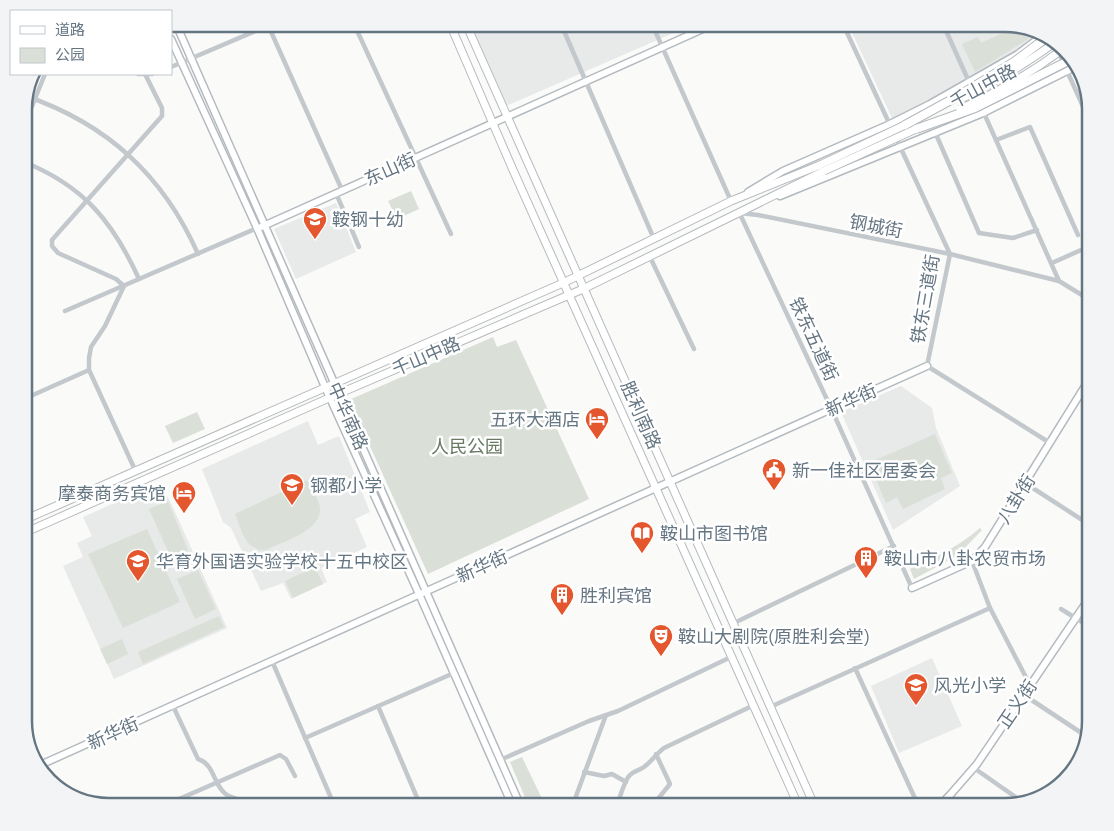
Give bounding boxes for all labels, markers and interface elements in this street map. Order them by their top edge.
legend [10,10,172,75]
text: 道路 [55,20,85,39]
text: 公园 [55,45,85,64]
street label: 千山中路 [946,59,1020,113]
street label: 东山街 [361,148,419,190]
school or university icon: 鞍钢十幼 [302,206,328,240]
place label: 鞍钢十幼 [332,208,404,231]
street label: 钢城街 [847,210,905,242]
street label: 铁东三道街 [906,253,944,345]
street label: 铁东五道街 [785,293,843,385]
street label: 千山中路 [388,331,464,381]
street label: 胜利南路 [616,377,666,453]
street label: 中华南路 [323,378,373,454]
street label: 新华街 [822,379,880,421]
hotel icon: 五环大酒店 [584,406,610,440]
place label: 五环大酒店 [490,408,580,431]
park label: 人民公园 [431,435,503,458]
public building icon: 新一佳社区居委会 [761,457,787,491]
place label: 新一佳社区居委会 [792,459,936,482]
street label: 八卦街 [992,470,1040,528]
school or university icon: 钢都小学 [279,472,305,506]
place label: 钢都小学 [310,474,382,497]
hotel icon: 摩泰商务宾馆 [171,480,197,514]
place label: 摩泰商务宾馆 [58,482,166,505]
library icon: 鞍山市图书馆 [629,520,655,554]
place label: 鞍山市图书馆 [660,522,768,545]
street label: 新华街 [453,545,511,587]
building icon: 鞍山市八卦农贸市场 [853,545,879,579]
place label: 鞍山市八卦农贸市场 [884,547,1046,570]
school or university icon: 华育外国语实验学校十五中校区 [125,548,151,582]
place label: 华育外国语实验学校十五中校区 [156,550,408,573]
building icon: 胜利宾馆 [549,582,575,616]
place label: 胜利宾馆 [580,584,652,607]
theatre icon: 鞍山大剧院(原胜利会堂) [648,623,674,657]
place label: 鞍山大剧院(原胜利会堂) [678,625,870,648]
school or university icon: 风光小学 [903,672,929,706]
place label: 风光小学 [934,674,1006,697]
street label: 正义街 [992,675,1042,733]
street label: 新华街 [84,712,142,754]

